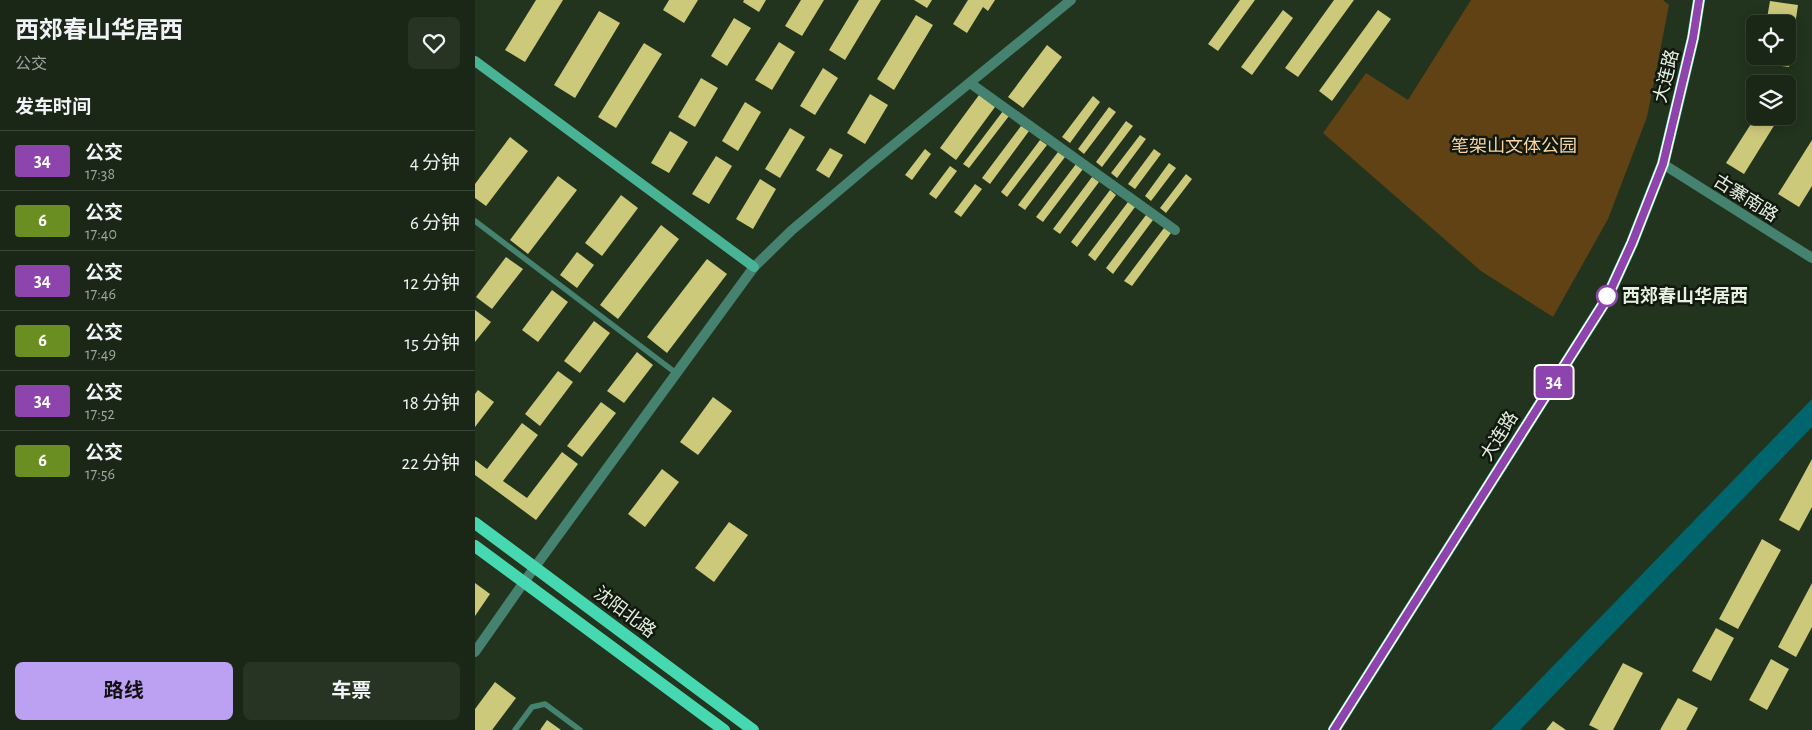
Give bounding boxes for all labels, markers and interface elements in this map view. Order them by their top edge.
map controls [1746,15,1796,125]
button: locate [1746,15,1796,65]
button: heart [408,17,460,69]
text: 西郊春山华居西 [15,19,183,43]
street label: 大连路 [1650,47,1682,105]
text: 公交 [15,56,47,72]
button: layers [1746,75,1796,125]
text: 发车时间 [15,98,91,117]
park label: 笔架山文体公园 [1451,136,1577,156]
text: 公交 [85,144,123,163]
text: 34 [34,152,51,170]
text: 4 分钟 [410,154,460,173]
text: 17:38 [85,166,115,182]
street label: 古寨南路 [1710,170,1782,226]
text: 公交 [85,204,123,223]
text: 6 [38,212,47,230]
text: 6 分钟 [410,214,460,233]
text: 17:40 [85,226,117,242]
text: 公交 [85,264,123,283]
text: 34 [34,272,51,290]
text: 12 分钟 [404,274,460,293]
marker: 西郊春山华居西 [1596,285,1618,307]
text: 17:46 [85,286,116,302]
place label: 西郊春山华居西 [1622,286,1748,306]
text: 公交 [85,324,123,343]
text: 6 [38,332,47,350]
text: 15 分钟 [404,334,460,353]
text: 17:49 [85,346,116,362]
line badge: 34 [1531,366,1577,398]
text: 34 [1546,373,1562,391]
text: 公交 [85,384,123,403]
text: 34 [34,392,51,410]
text: 18 分钟 [403,394,460,413]
text: 17:52 [85,406,115,422]
street label: 大连路 [1476,408,1522,464]
text: 公交 [85,444,123,463]
text: 6 [38,452,47,470]
text: 22 分钟 [402,454,460,473]
text: 17:56 [85,466,115,482]
street label: 沈阳北路 [590,582,660,642]
button: 路线 [15,662,233,720]
button: 车票 [243,662,460,720]

